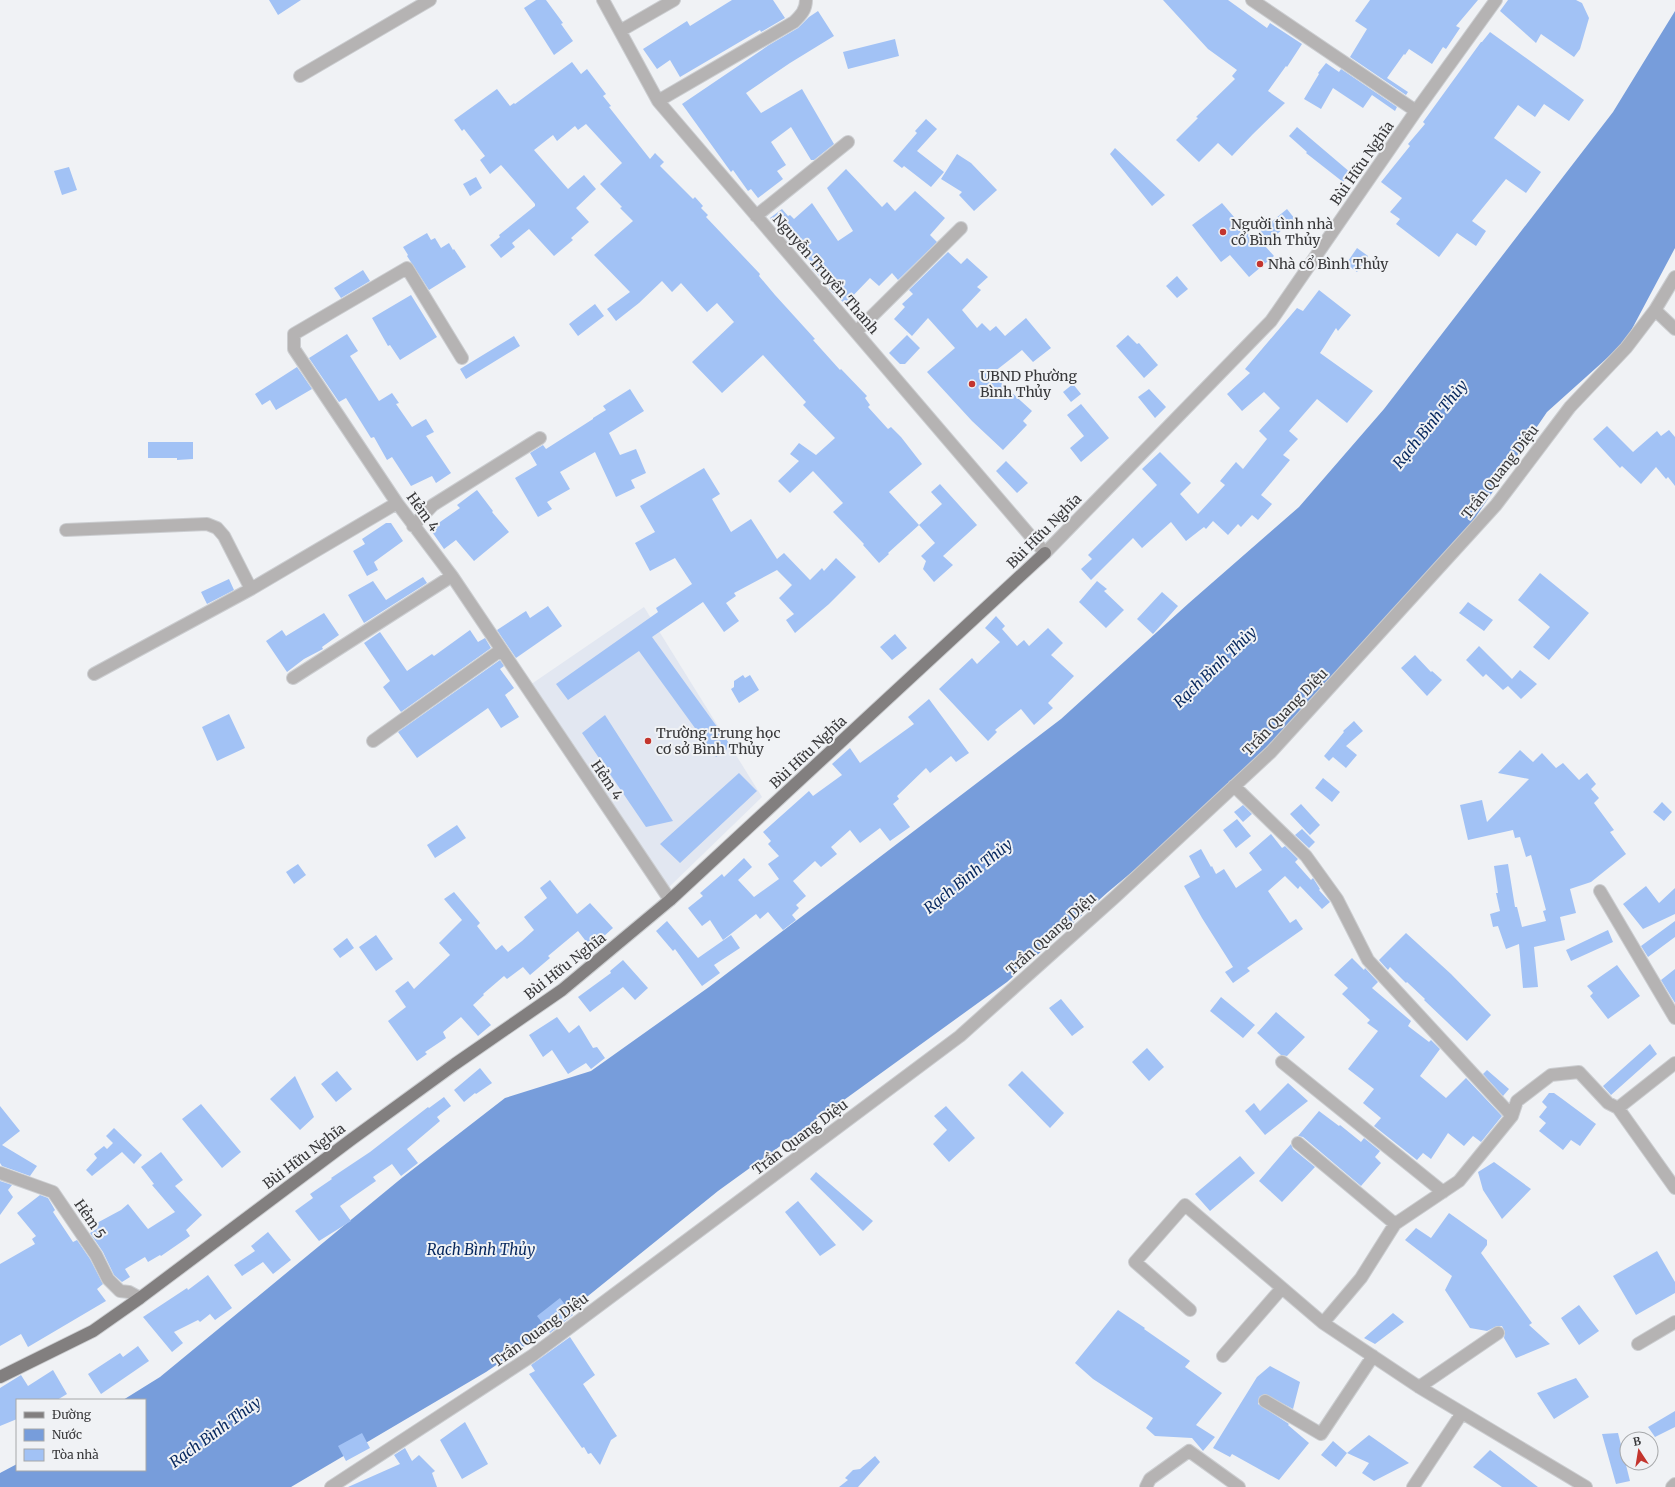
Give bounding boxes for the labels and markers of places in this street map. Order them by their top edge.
place label: Người tình nhà cổ Bình Thủy [1231,215,1333,249]
marker: Người tình nhà cổ Bình Thủy [1218,227,1228,237]
place label: Nhà cổ Bình Thủy [1268,255,1389,273]
marker: Nhà cổ Bình Thủy [1255,259,1265,269]
place label: UBND Phường Bình Thủy [980,367,1077,401]
marker: UBND Phường Bình Thủy [967,379,977,389]
place label: Trường Trung học cơ sở Bình Thủy [656,724,781,758]
marker: Trường Trung học cơ sở Bình Thủy [643,736,653,746]

